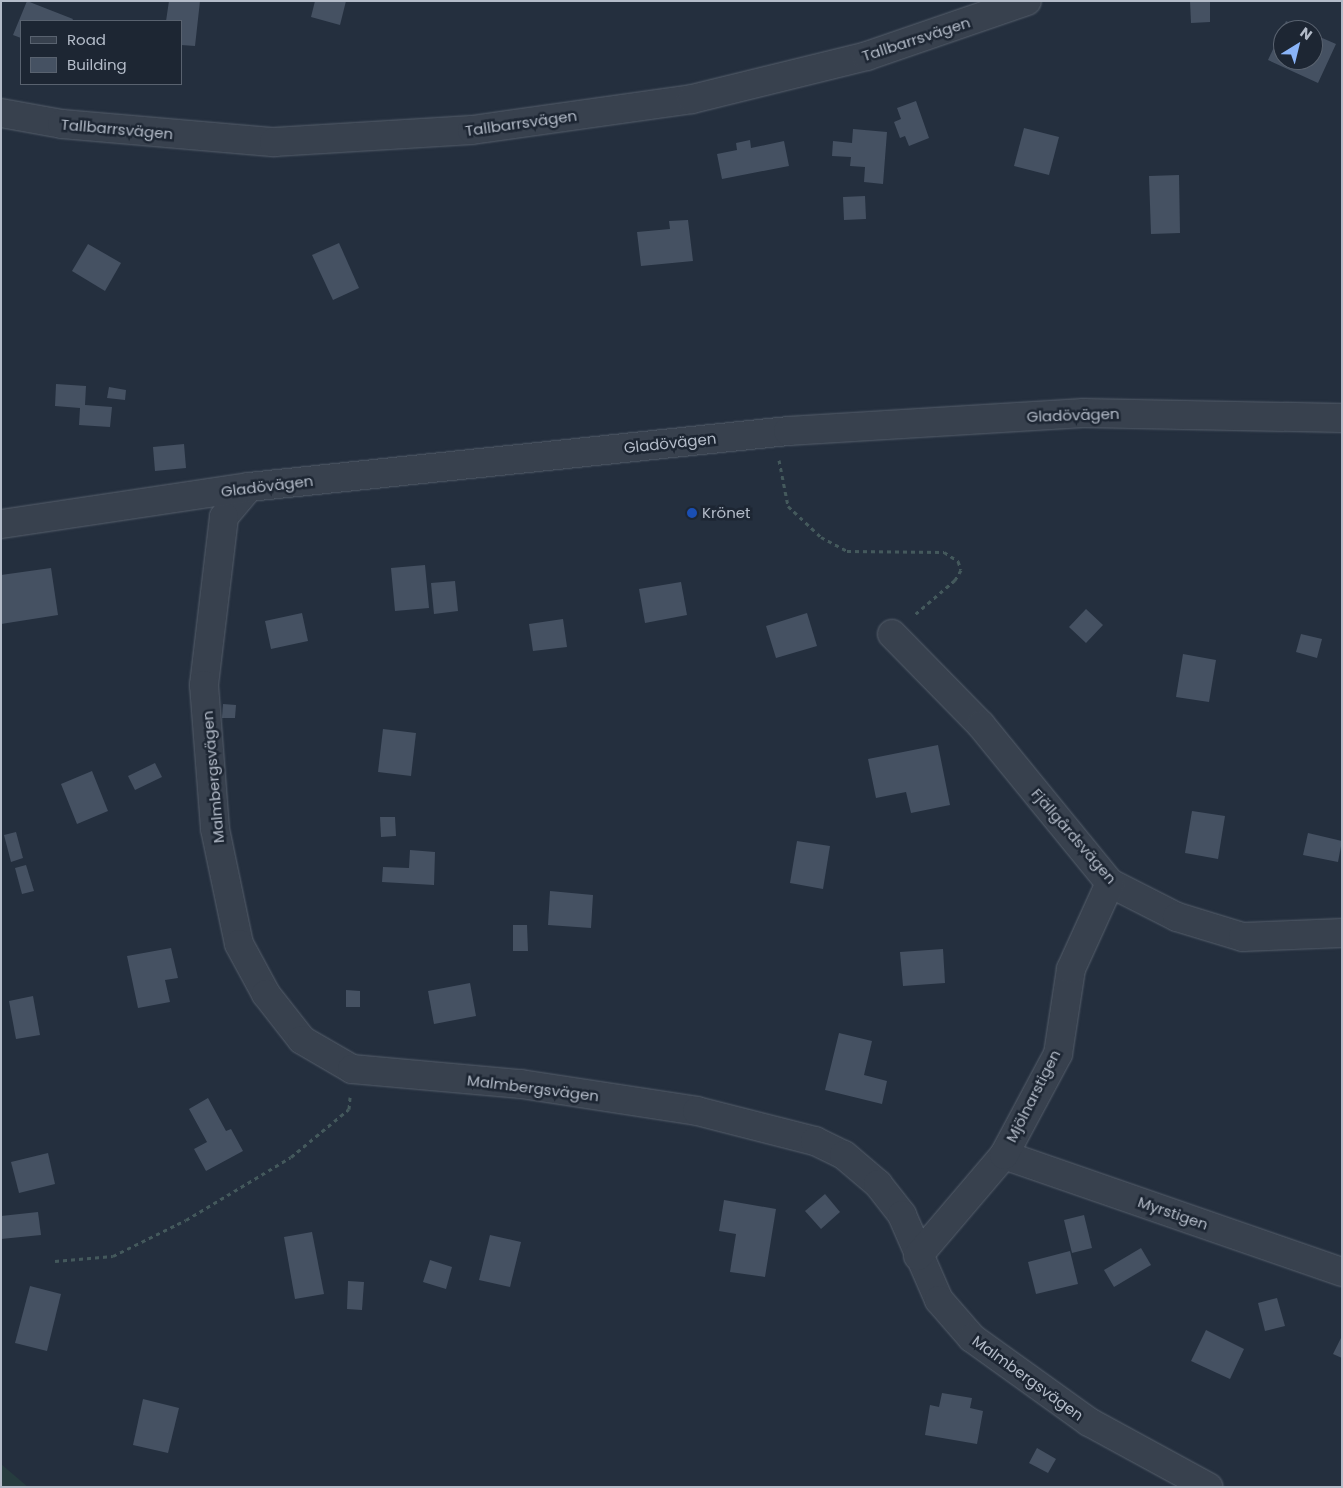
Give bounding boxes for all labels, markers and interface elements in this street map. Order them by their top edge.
street label: Tallbarrsvägen [860,13,972,65]
legend [20,20,182,85]
north arrow [1273,20,1323,70]
text: N [1296,22,1316,45]
text: Road [67,29,106,50]
text: Building [67,54,127,75]
street label: Tallbarrsvägen [464,106,578,140]
street label: Tallbarrsvägen [60,115,174,143]
street label: Gladövägen [1026,404,1120,426]
street label: Gladövägen [623,429,717,457]
street label: Gladövägen [220,471,314,501]
place label: Krönet [702,504,751,522]
marker: Krönet [686,507,698,519]
street label: Malmbergsvägen [198,710,228,844]
street label: Fjällgårdsvägen [1028,785,1120,887]
street label: Mjölnarstigen [1002,1047,1064,1145]
street label: Malmbergsvägen [466,1071,600,1105]
street label: Myrstigen [1136,1193,1210,1233]
street label: Malmbergsvägen [969,1332,1087,1424]

